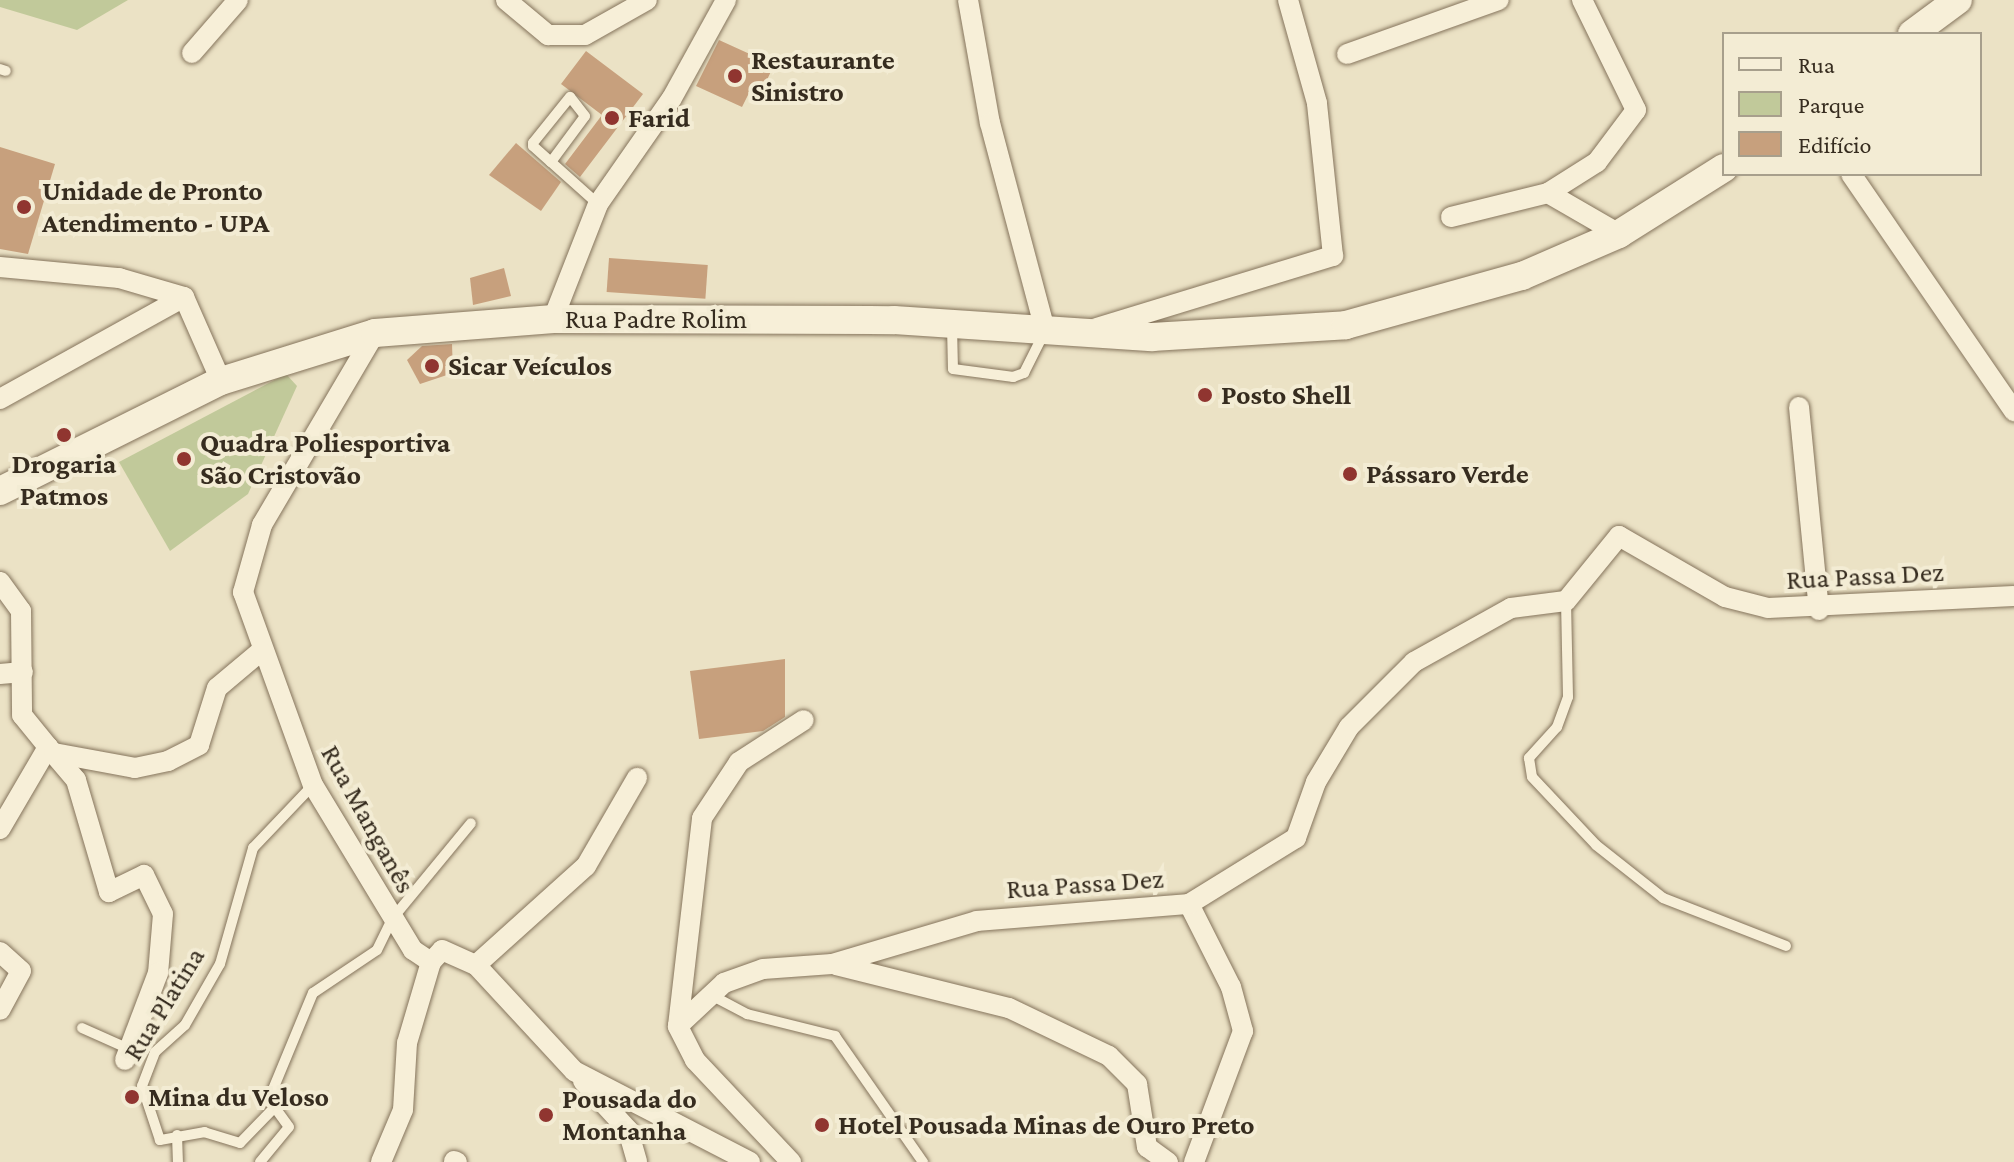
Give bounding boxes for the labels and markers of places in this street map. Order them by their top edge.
place label: Restaurante Sinistro [751,43,895,109]
marker: Restaurante Sinistro [726,67,744,85]
place label: Farid [628,101,690,135]
marker: Farid [603,109,621,127]
place label: Unidade de Pronto Atendimento - UPA [42,174,269,240]
marker: Unidade de Pronto Atendimento - UPA [13,196,35,218]
place label: Sicar Veículos [448,349,612,383]
marker: Sicar Veículos [423,357,441,375]
place label: Posto Shell [1221,378,1351,412]
marker: Posto Shell [1196,386,1214,404]
marker: Drogaria Patmos [55,426,73,444]
place label: Quadra Poliesportiva São Cristovão [200,426,450,492]
place label: Drogaria Patmos [11,447,117,513]
marker: Quadra Poliesportiva São Cristovão [175,450,193,468]
place label: Pássaro Verde [1366,457,1529,491]
marker: Pássaro Verde [1341,465,1359,483]
place label: Mina du Veloso [148,1080,329,1114]
place label: Pousada do Montanha [562,1082,697,1148]
marker: Mina du Veloso [123,1088,141,1106]
marker: Pousada do Montanha [537,1106,555,1124]
place label: Hotel Pousada Minas de Ouro Preto [838,1108,1255,1142]
marker: Hotel Pousada Minas de Ouro Preto [813,1116,831,1134]

